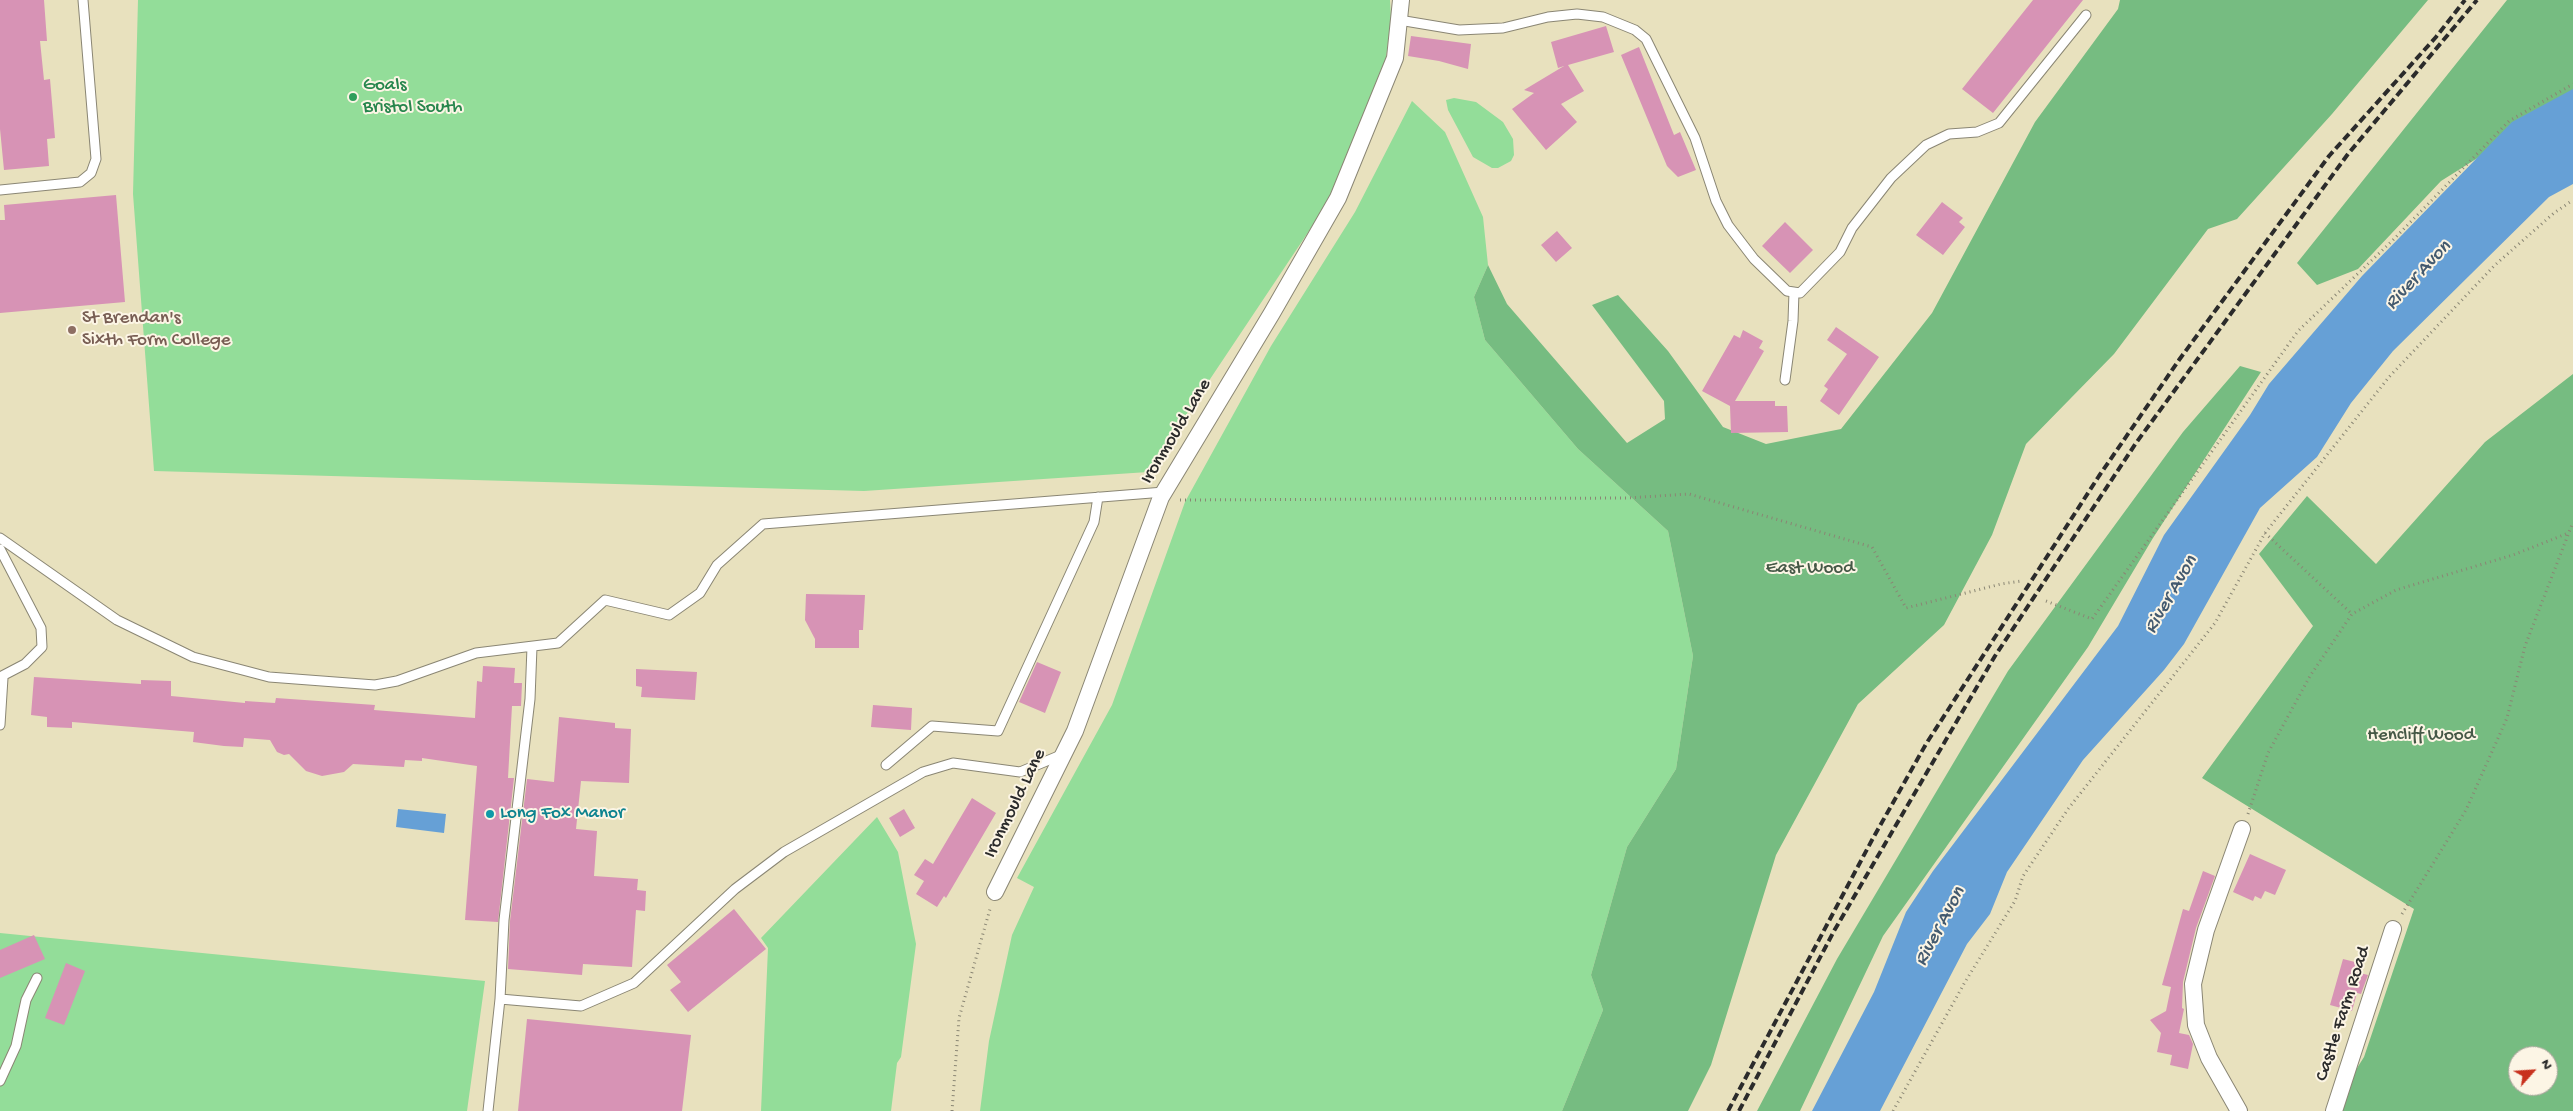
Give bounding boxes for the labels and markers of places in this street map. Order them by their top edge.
place label: Goals Bristol South [363,75,462,119]
marker: Goals Bristol South [347,91,359,103]
place label: St Brendan's Sixth Form College [82,308,231,352]
marker: St Brendan's Sixth Form College [66,324,78,336]
place label: Long Fox Manor [500,803,625,825]
marker: Long Fox Manor [484,808,496,820]

